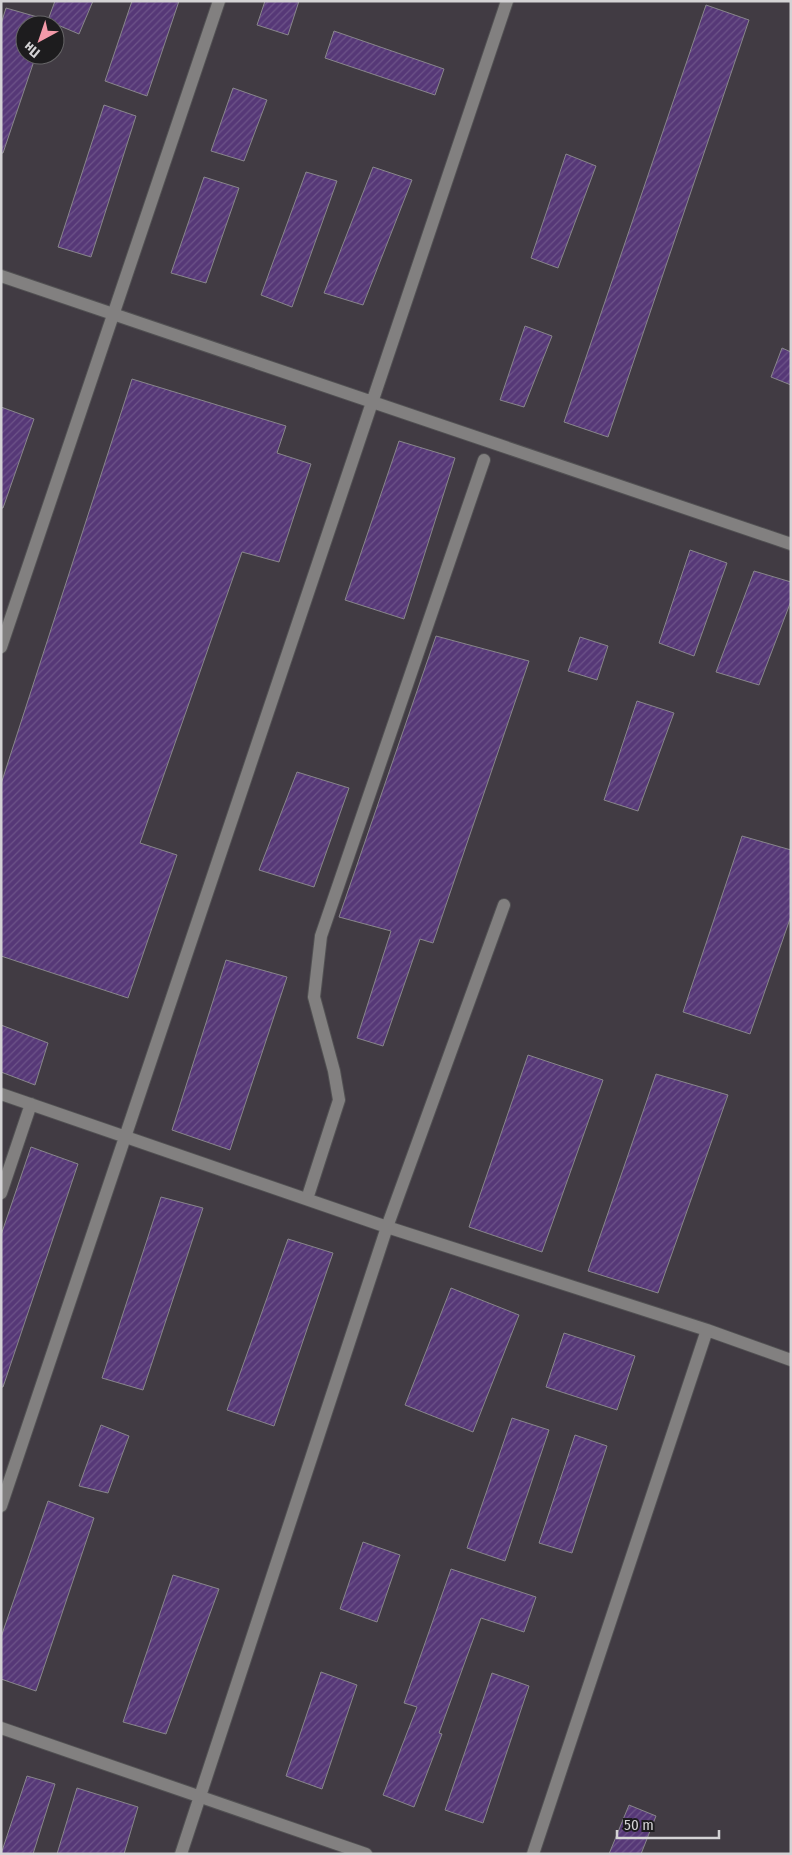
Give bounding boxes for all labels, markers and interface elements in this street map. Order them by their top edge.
north arrow [15,15,65,65]
text: Пн [20,38,44,61]
scale bar [617,1808,720,1840]
text: 50 m [624,1816,654,1834]

